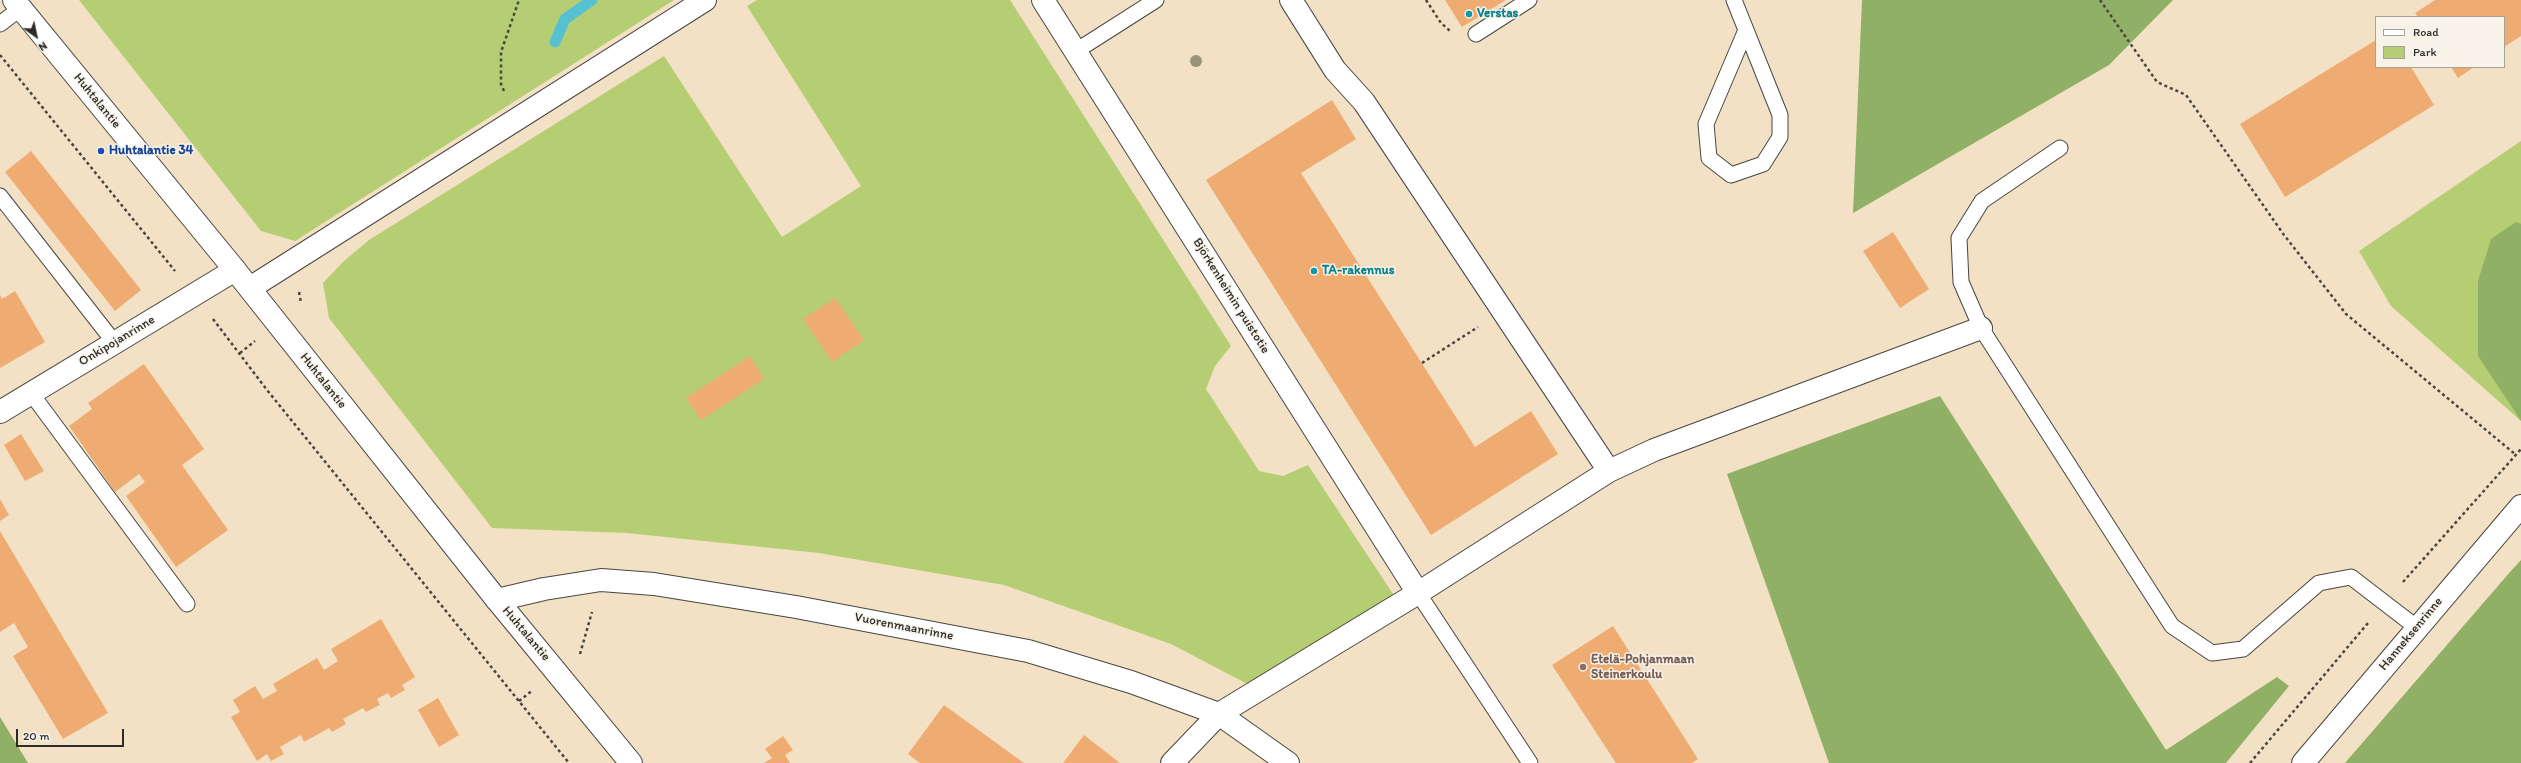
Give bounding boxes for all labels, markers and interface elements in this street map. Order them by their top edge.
place label: Verstas [1477,6,1518,22]
marker: Verstas [1464,9,1474,19]
north arrow [16,16,56,56]
legend [2375,16,2505,68]
text: Road [2413,25,2439,39]
text: N [36,39,49,54]
text: Park [2413,45,2437,59]
street label: Huhtalantie [70,70,124,132]
place label: Huhtalantie 34 [109,143,193,159]
marker: Huhtalantie 34 [96,146,106,156]
street label: Björkenheimin puistotie [1189,235,1273,357]
place label: TA-rakennus [1322,263,1395,279]
marker: TA-rakennus [1309,266,1319,276]
street label: Onkipojanrinne [76,312,158,370]
street label: Huhtalantie [296,350,350,412]
street label: Hanneksenrinne [2376,594,2446,674]
street label: Huhtalantie [499,603,553,665]
street label: Vuorenmaanrinne [853,610,955,644]
place label: Etelä-Pohjanmaan Steinerkoulu [1591,652,1694,683]
marker: Etelä-Pohjanmaan Steinerkoulu [1578,662,1588,672]
scale bar [18,721,126,747]
text: 20 m [23,729,50,743]

